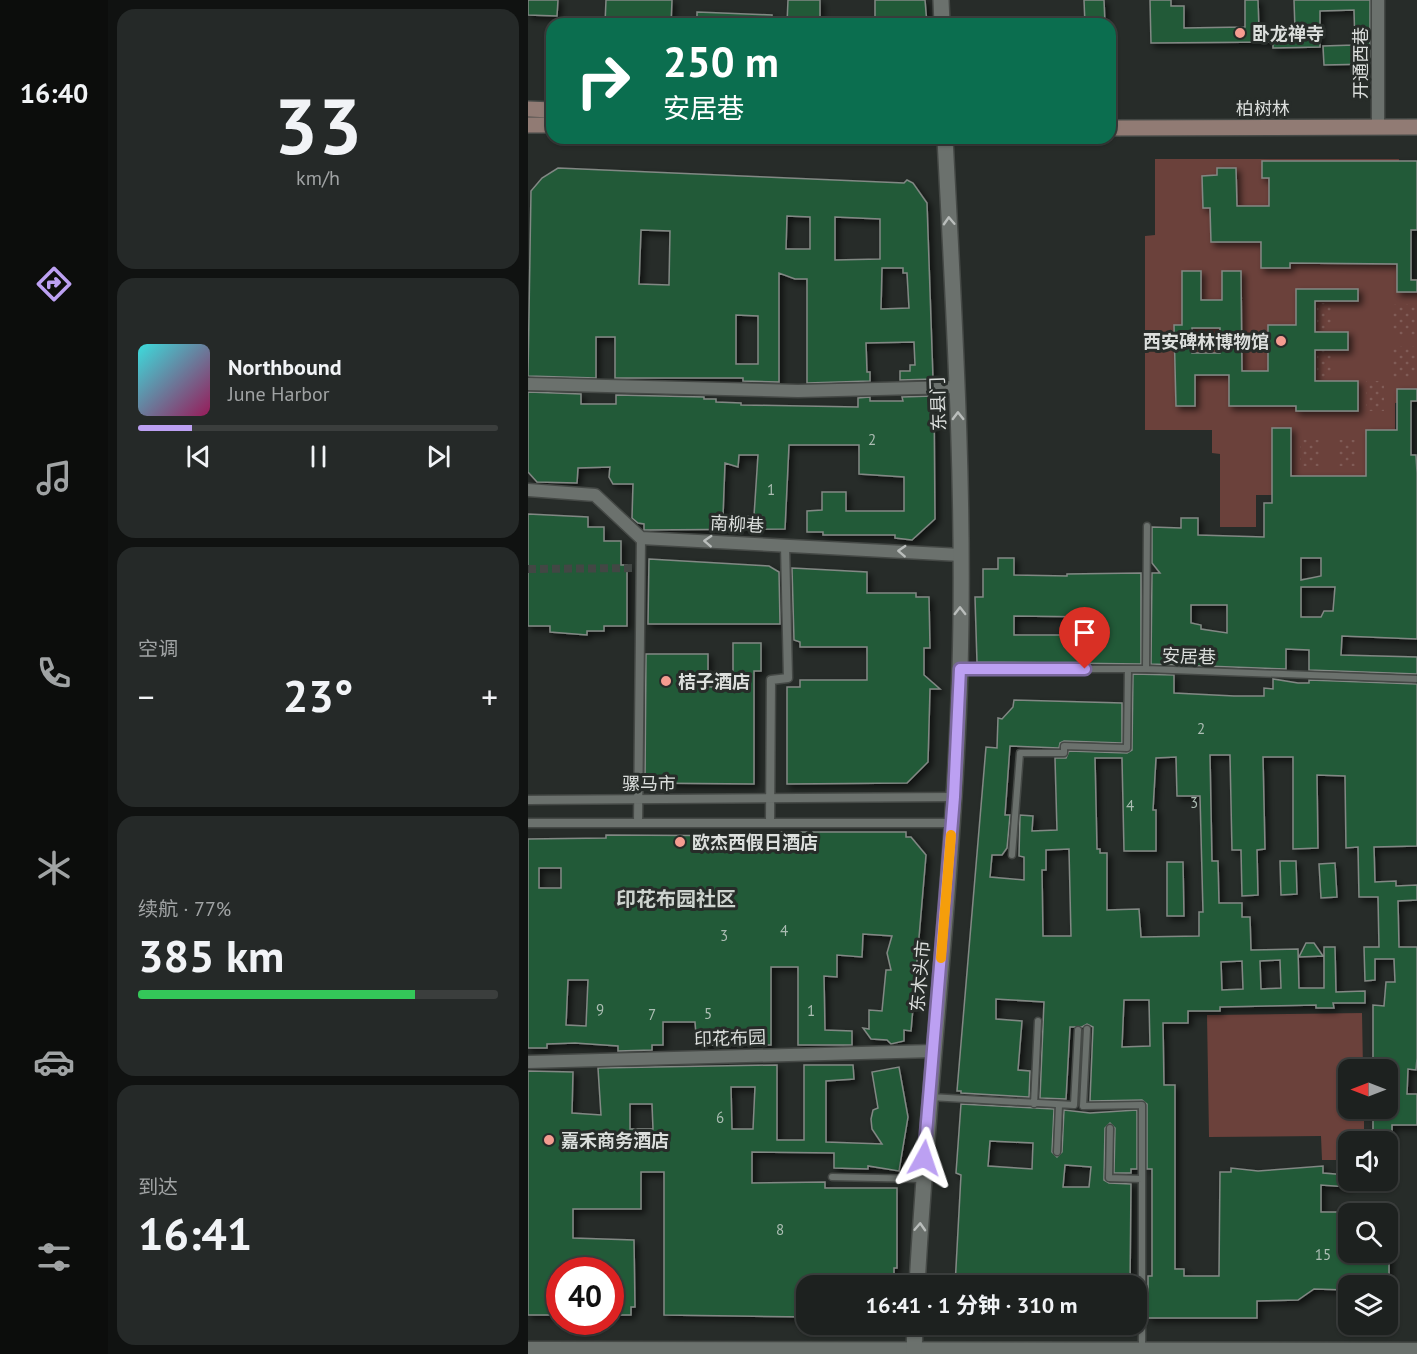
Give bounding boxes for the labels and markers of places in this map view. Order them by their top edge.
place label: 卧龙禅寺 [1252,22,1324,45]
marker: 卧龙禅寺 [1233,26,1247,40]
place label: 西安碑林博物馆 [1143,330,1269,353]
marker: 西安碑林博物馆 [1274,334,1288,348]
pin [1059,607,1110,669]
place label: 桔子酒店 [678,670,750,693]
marker: 桔子酒店 [659,674,673,688]
place label: 欧杰西假日酒店 [692,831,818,854]
marker: 欧杰西假日酒店 [673,835,687,849]
place label: 嘉禾商务酒店 [561,1129,669,1152]
marker: 嘉禾商务酒店 [542,1133,556,1147]

